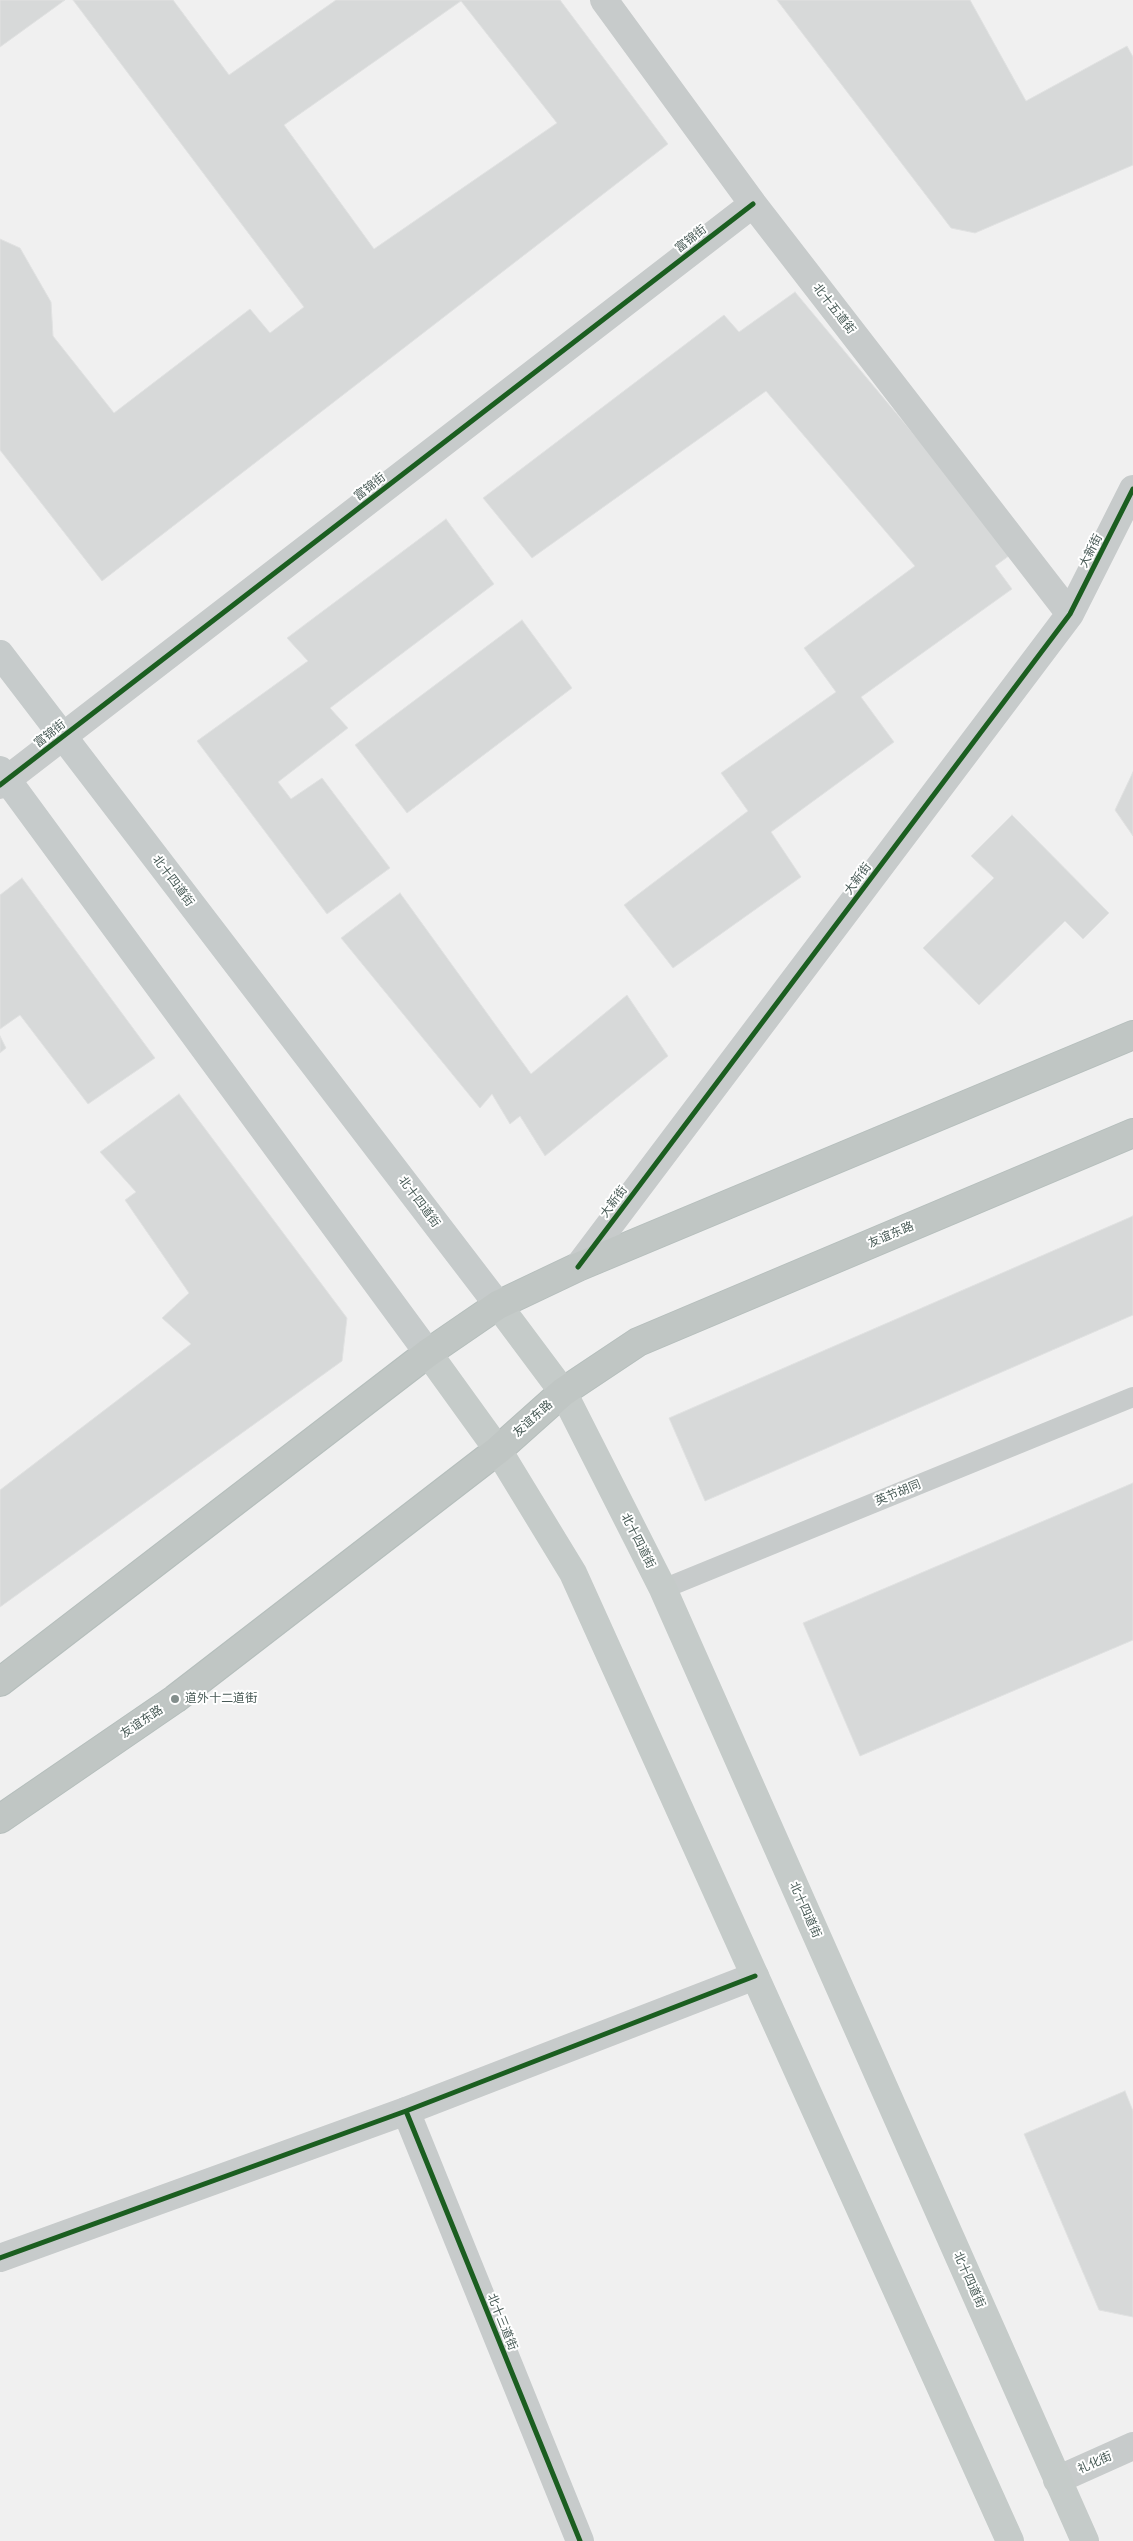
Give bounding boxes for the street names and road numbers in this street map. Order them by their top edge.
street label: 富锦街 [672,222,710,256]
street label: 北十五道街 [810,281,858,337]
street label: 富锦街 [351,470,389,504]
street label: 大新街 [1076,532,1106,570]
street label: 富锦街 [31,717,69,751]
street label: 北十四道街 [149,853,197,909]
street label: 大新街 [841,860,875,898]
street label: 北十四道街 [395,1174,443,1230]
street label: 大新街 [597,1183,631,1221]
street label: 友谊东路 [866,1219,916,1251]
street label: 友谊东路 [510,1398,556,1440]
street label: 英节胡同 [873,1477,923,1509]
street label: 北十四道街 [618,1511,658,1571]
street label: 友谊东路 [118,1703,166,1741]
street label: 北十四道街 [786,1880,824,1940]
street label: 北十四道街 [950,2250,988,2310]
street label: 北十三道街 [484,2291,520,2353]
street label: 礼化街 [1076,2449,1114,2477]

